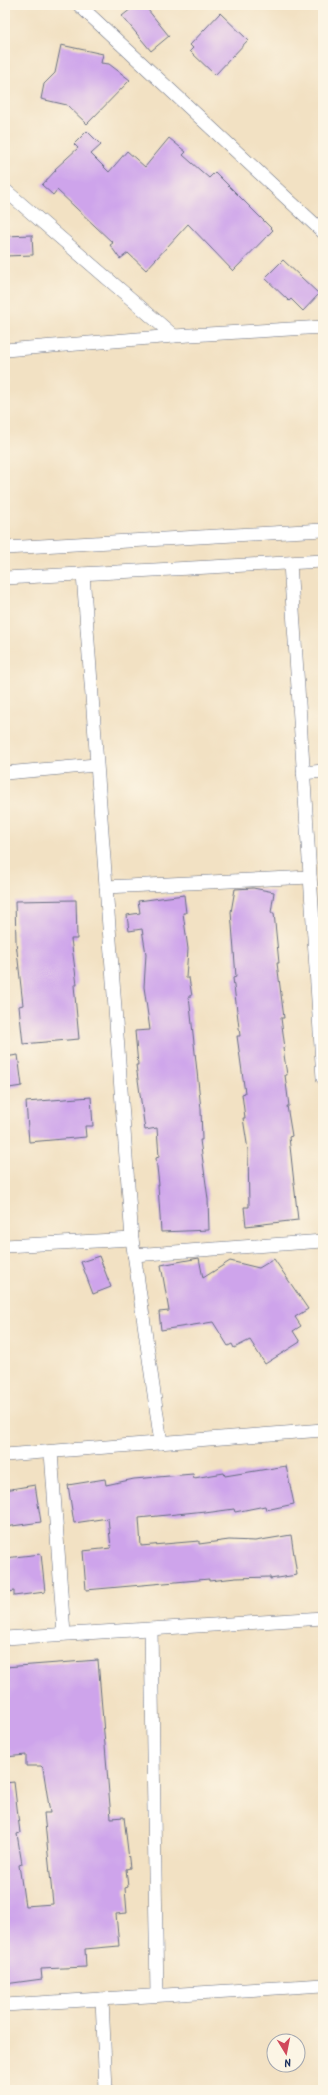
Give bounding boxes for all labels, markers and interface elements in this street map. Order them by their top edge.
north arrow [266,2033,306,2073]
text: N [283,2052,293,2071]

